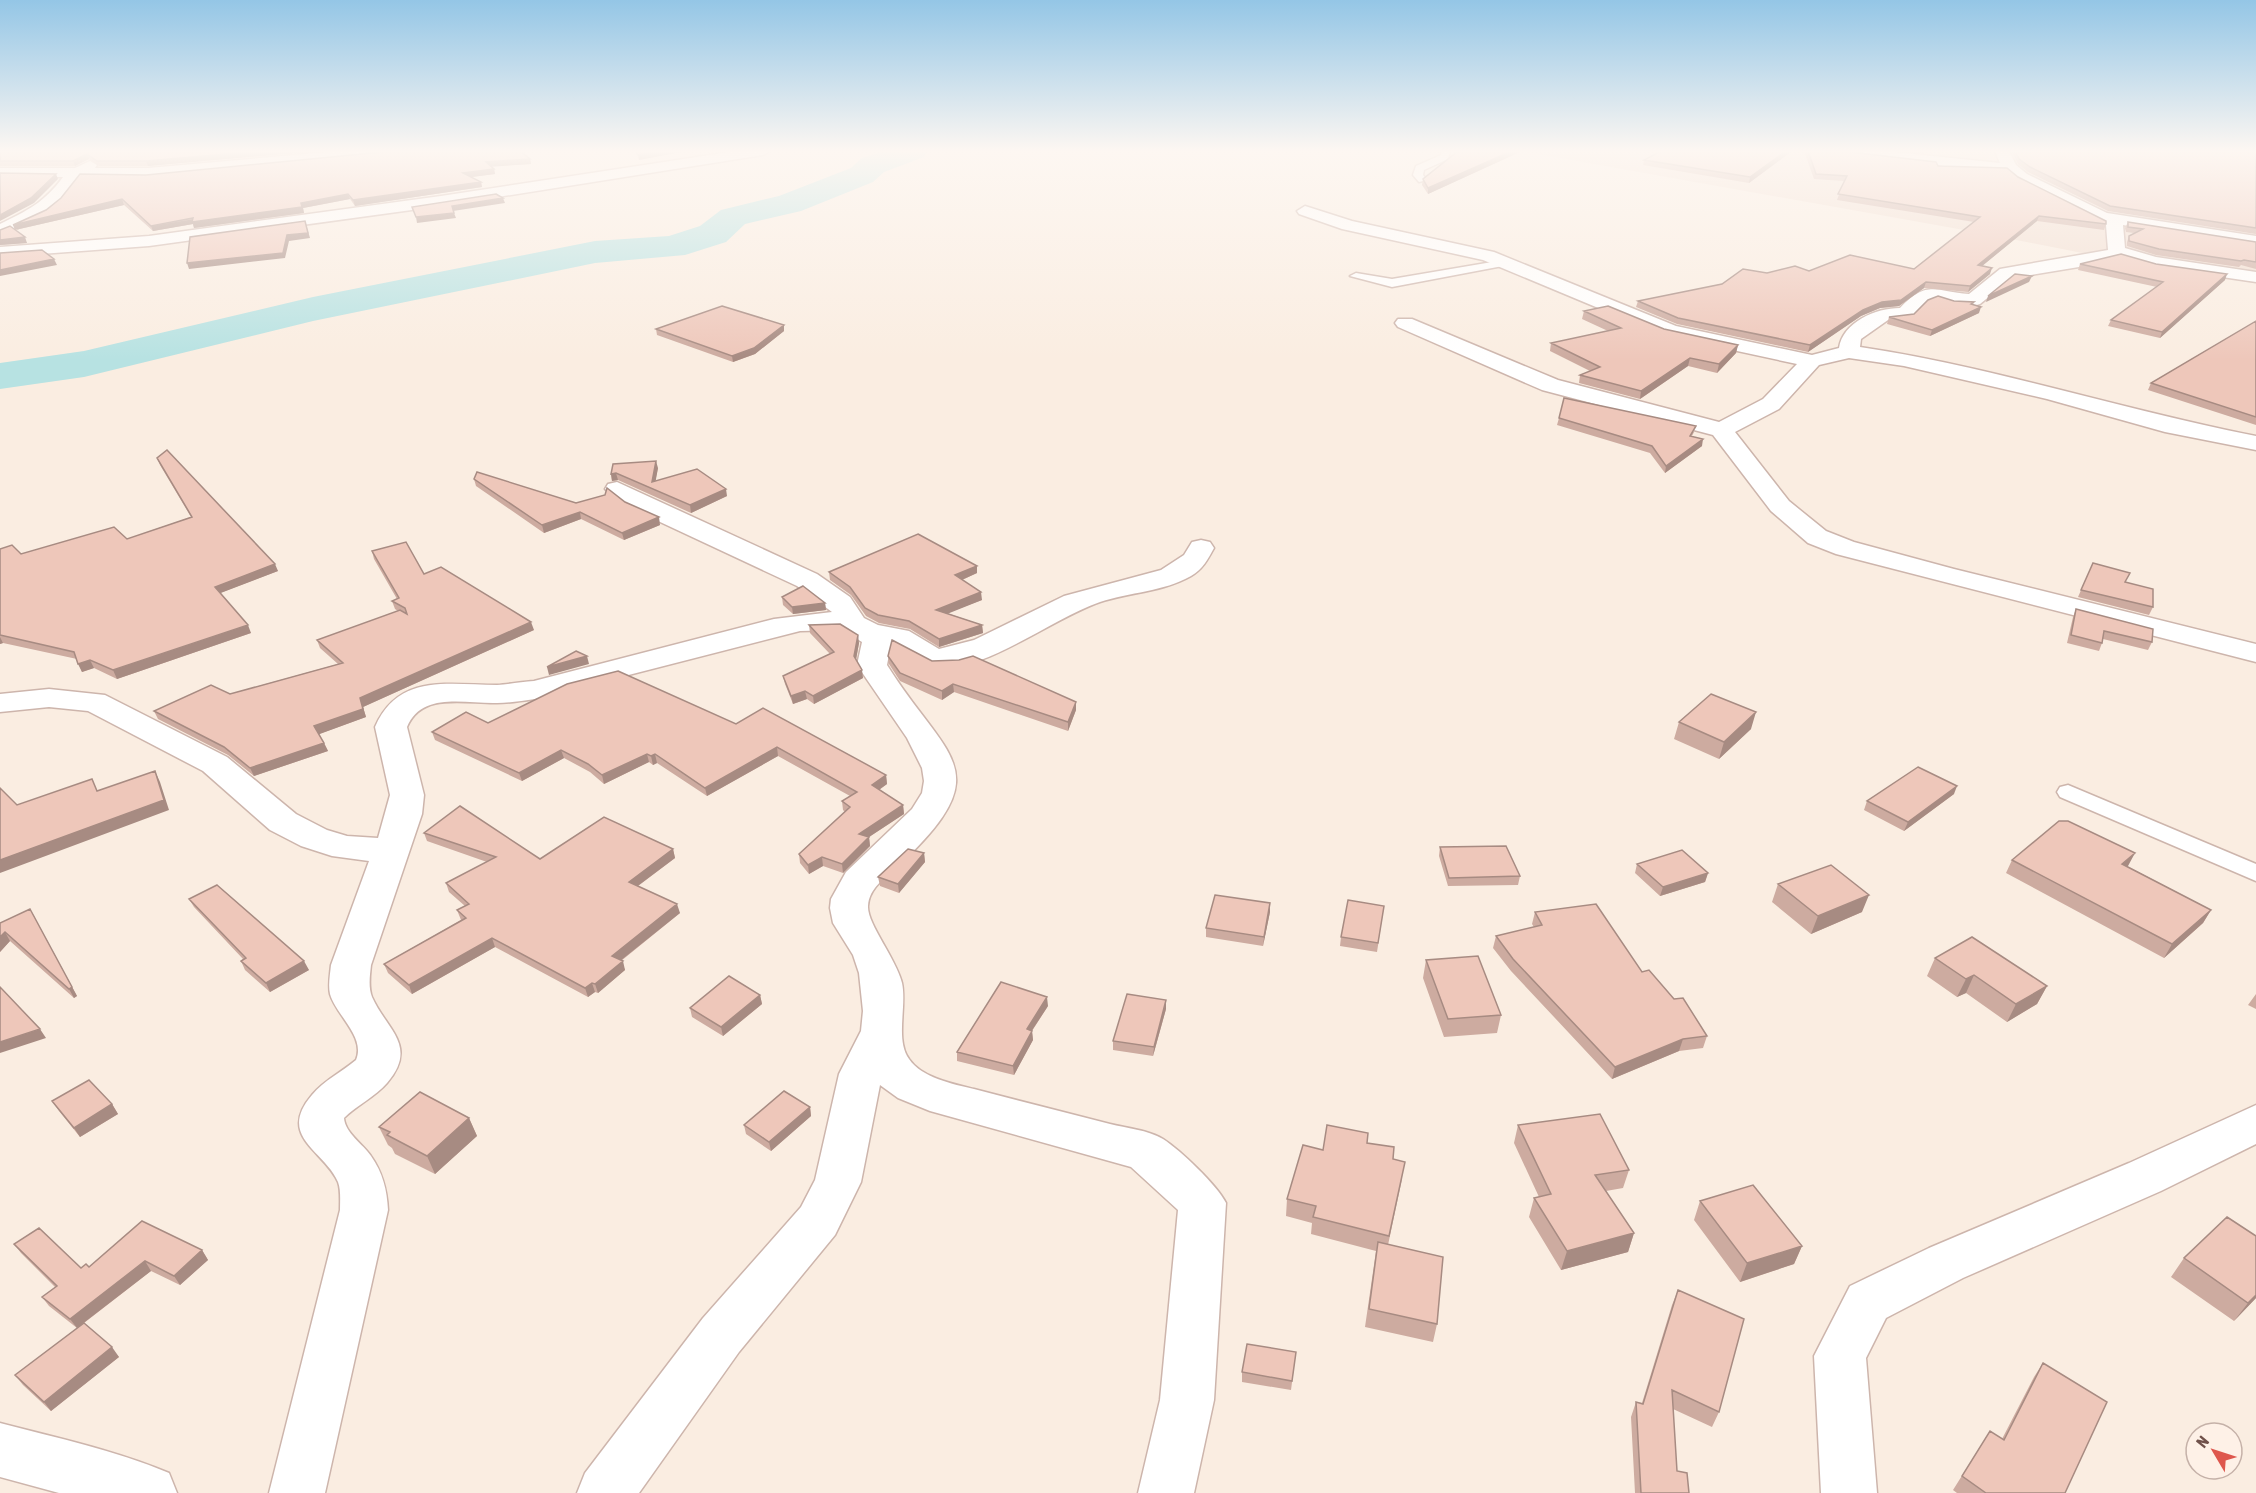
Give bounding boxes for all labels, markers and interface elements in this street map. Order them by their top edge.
north arrow [2184,1421,2244,1481]
text: N [2192,1432,2212,1451]

